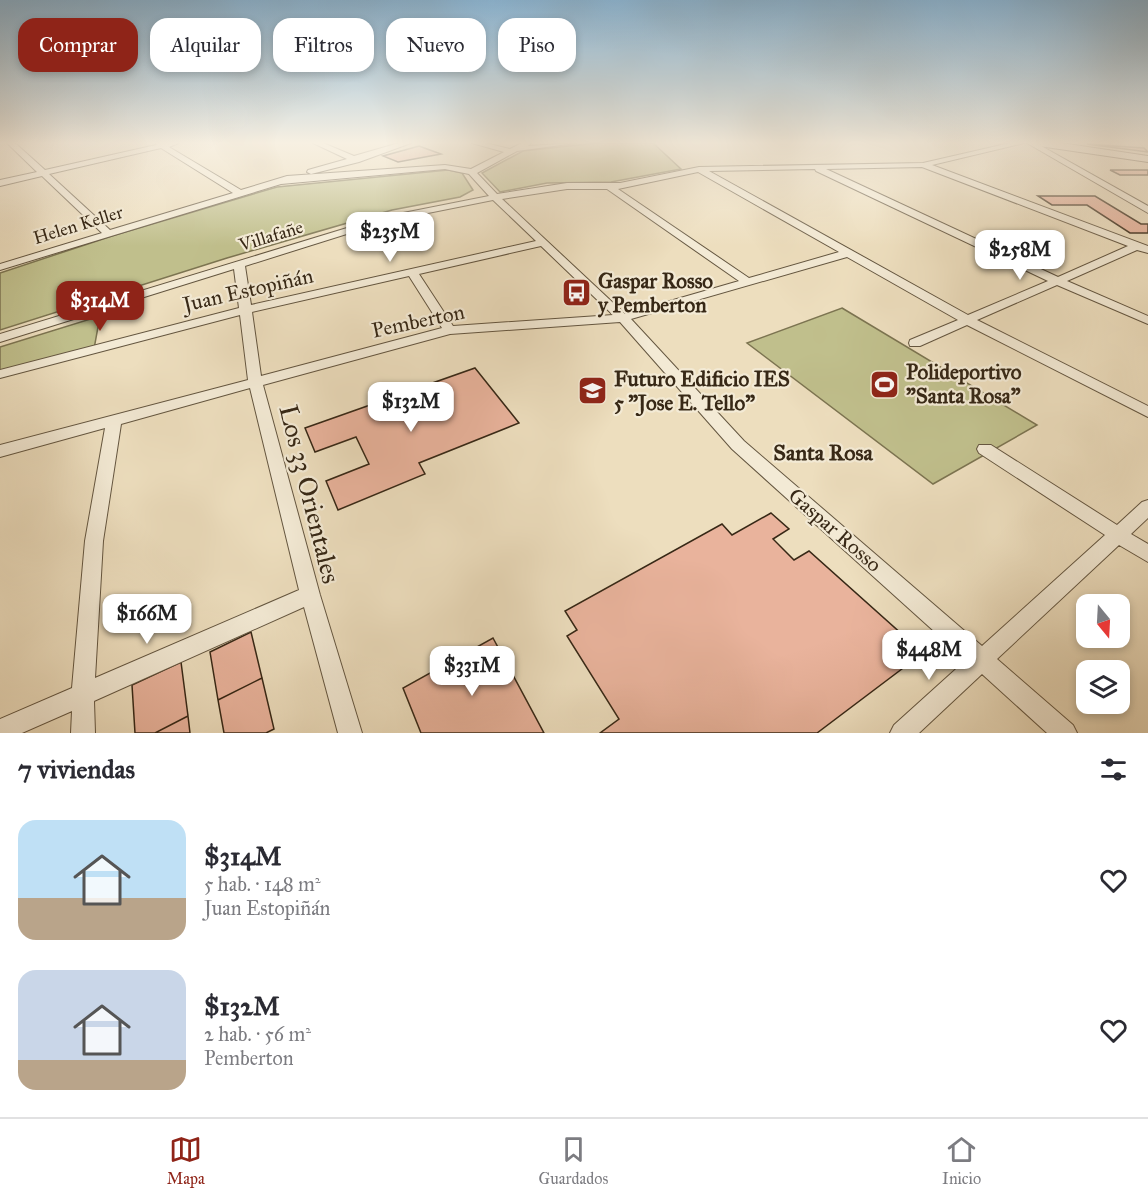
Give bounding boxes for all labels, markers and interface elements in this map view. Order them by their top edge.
chip: Comprar [18,18,138,72]
chip: Alquilar [150,18,261,72]
chip: Filtros [273,18,374,72]
chip: Nuevo [386,18,486,72]
chip: Piso [498,18,576,72]
street label: Helen Keller [30,201,126,249]
pin: $235M [348,212,432,263]
street label: Villafañe [235,216,306,256]
text: $235M [360,219,420,243]
pin: $258M [978,230,1062,281]
text: $258M [989,237,1051,261]
street label: Juan Estopiñán [178,262,316,318]
place label: Gaspar Rosso y Pemberton [597,268,713,318]
bus stop icon: Gaspar Rosso y Pemberton [561,277,593,309]
pin: $314M [58,281,142,332]
text: $314M [70,288,130,312]
street label: Pemberton [369,298,467,344]
place label: Polideportivo "Santa Rosa" [906,359,1022,409]
place label: Futuro Edificio IES 5 "Jose E. Tello" [614,366,790,417]
sports icon: Polideportivo "Santa Rosa" [869,368,901,400]
school or university icon: Futuro Edificio IES 5 "Jose E. Tello" [577,375,609,407]
pin: $132M [369,382,453,433]
text: $132M [382,389,440,413]
street label: Los 33 Orientales [272,401,348,587]
district label: Santa Rosa [773,439,873,466]
street label: Gaspar Rosso [783,482,887,578]
pin: $166M [105,594,189,645]
north arrow [1076,594,1130,648]
map controls [1076,594,1130,714]
text: $166M [117,601,177,625]
pin: $448M [887,630,971,681]
text: $448M [896,637,962,661]
pin: $331M [430,646,514,697]
text: $331M [444,653,500,677]
button: layers [1076,660,1130,714]
text: 7 viviendas [18,753,135,785]
icon: filters [1097,753,1130,786]
text: $314M [204,840,282,872]
icon: home [66,844,138,916]
icon: heart [1097,864,1130,897]
text: 5 hab. · 148 m² [204,872,321,896]
text: Juan Estopiñán [204,896,330,920]
text: $132M [204,990,280,1022]
icon: home [66,994,138,1066]
icon: heart [1097,1014,1130,1047]
text: 2 hab. · 56 m² [204,1022,311,1046]
text: Pemberton [204,1046,294,1070]
tab: Mapa [167,1133,205,1188]
tab: Guardados [539,1133,608,1188]
tab: Inicio [942,1133,981,1188]

